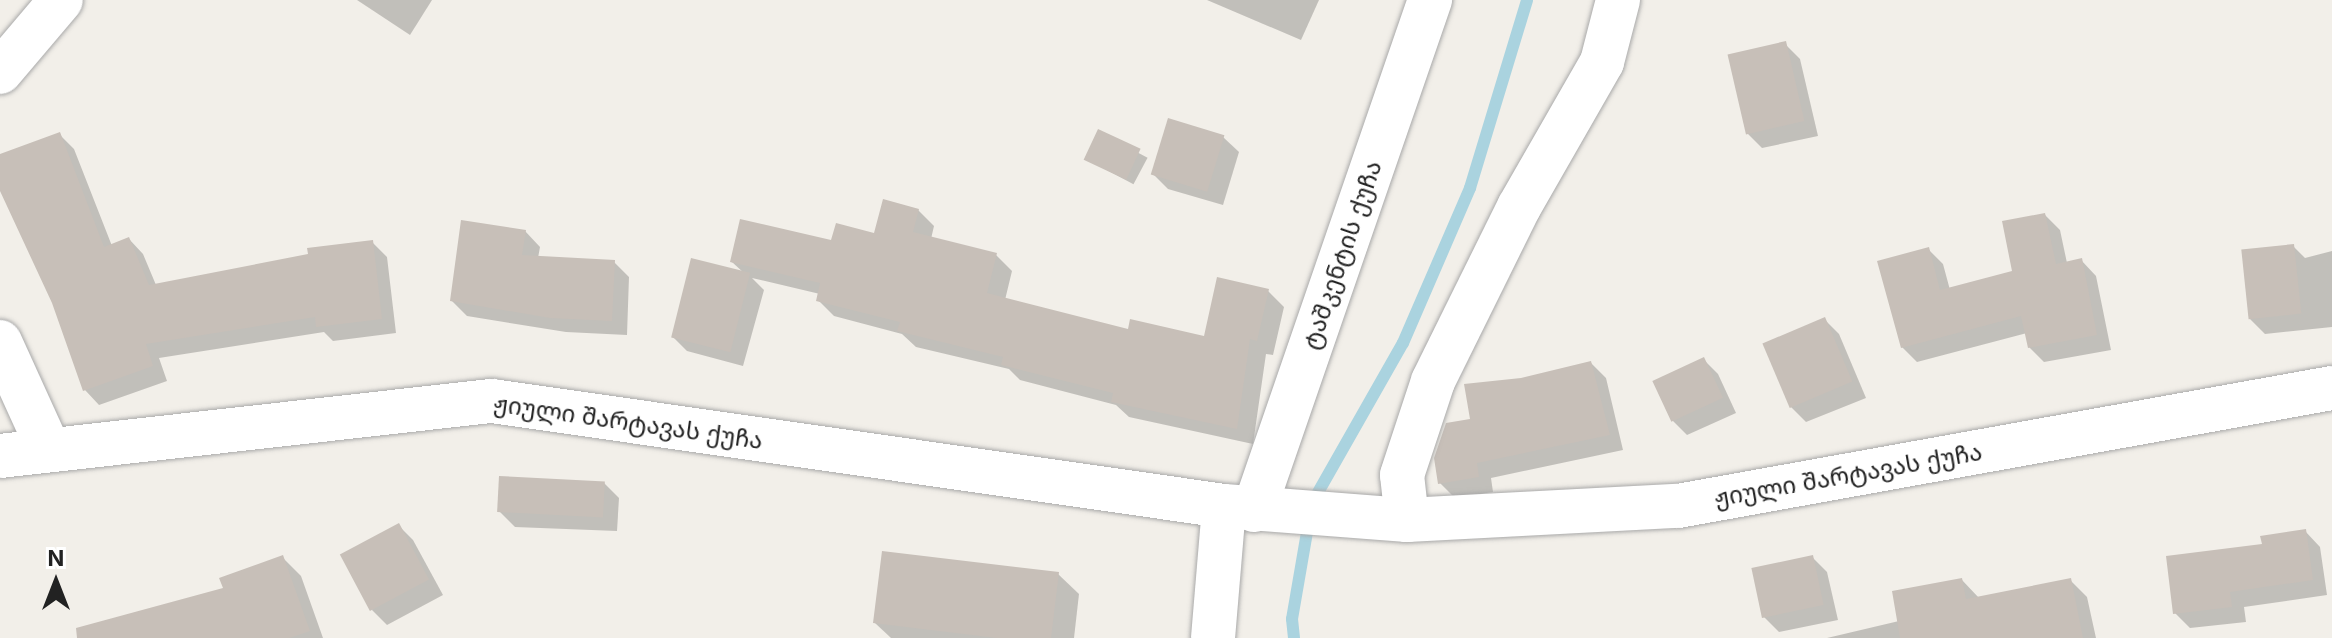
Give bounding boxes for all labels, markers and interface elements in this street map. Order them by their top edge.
street label: ტაშკენტის ქუჩა [1296,157,1388,353]
street label: ჟიული შარტავას ქუჩა [492,389,764,455]
street label: ჟიული შარტავას ქუჩა [1712,437,1984,513]
north arrow [16,542,96,622]
text: N [48,545,64,571]

